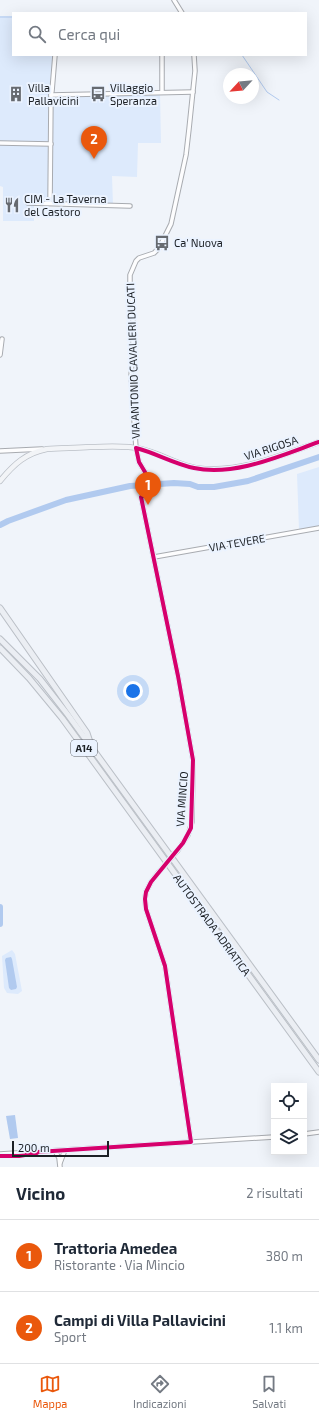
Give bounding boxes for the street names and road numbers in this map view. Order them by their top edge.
street label: VIA ANTONIO CAVALIERI DUCATI [123,283,142,439]
street label: VIA RIGOSA [242,433,299,462]
street label: VIA TEVERE [208,531,266,554]
road number: A14 [71,740,97,756]
street label: VIA MINCIO [173,771,190,827]
street label: AUTOSTRADA ADRIATICA [171,871,254,978]

